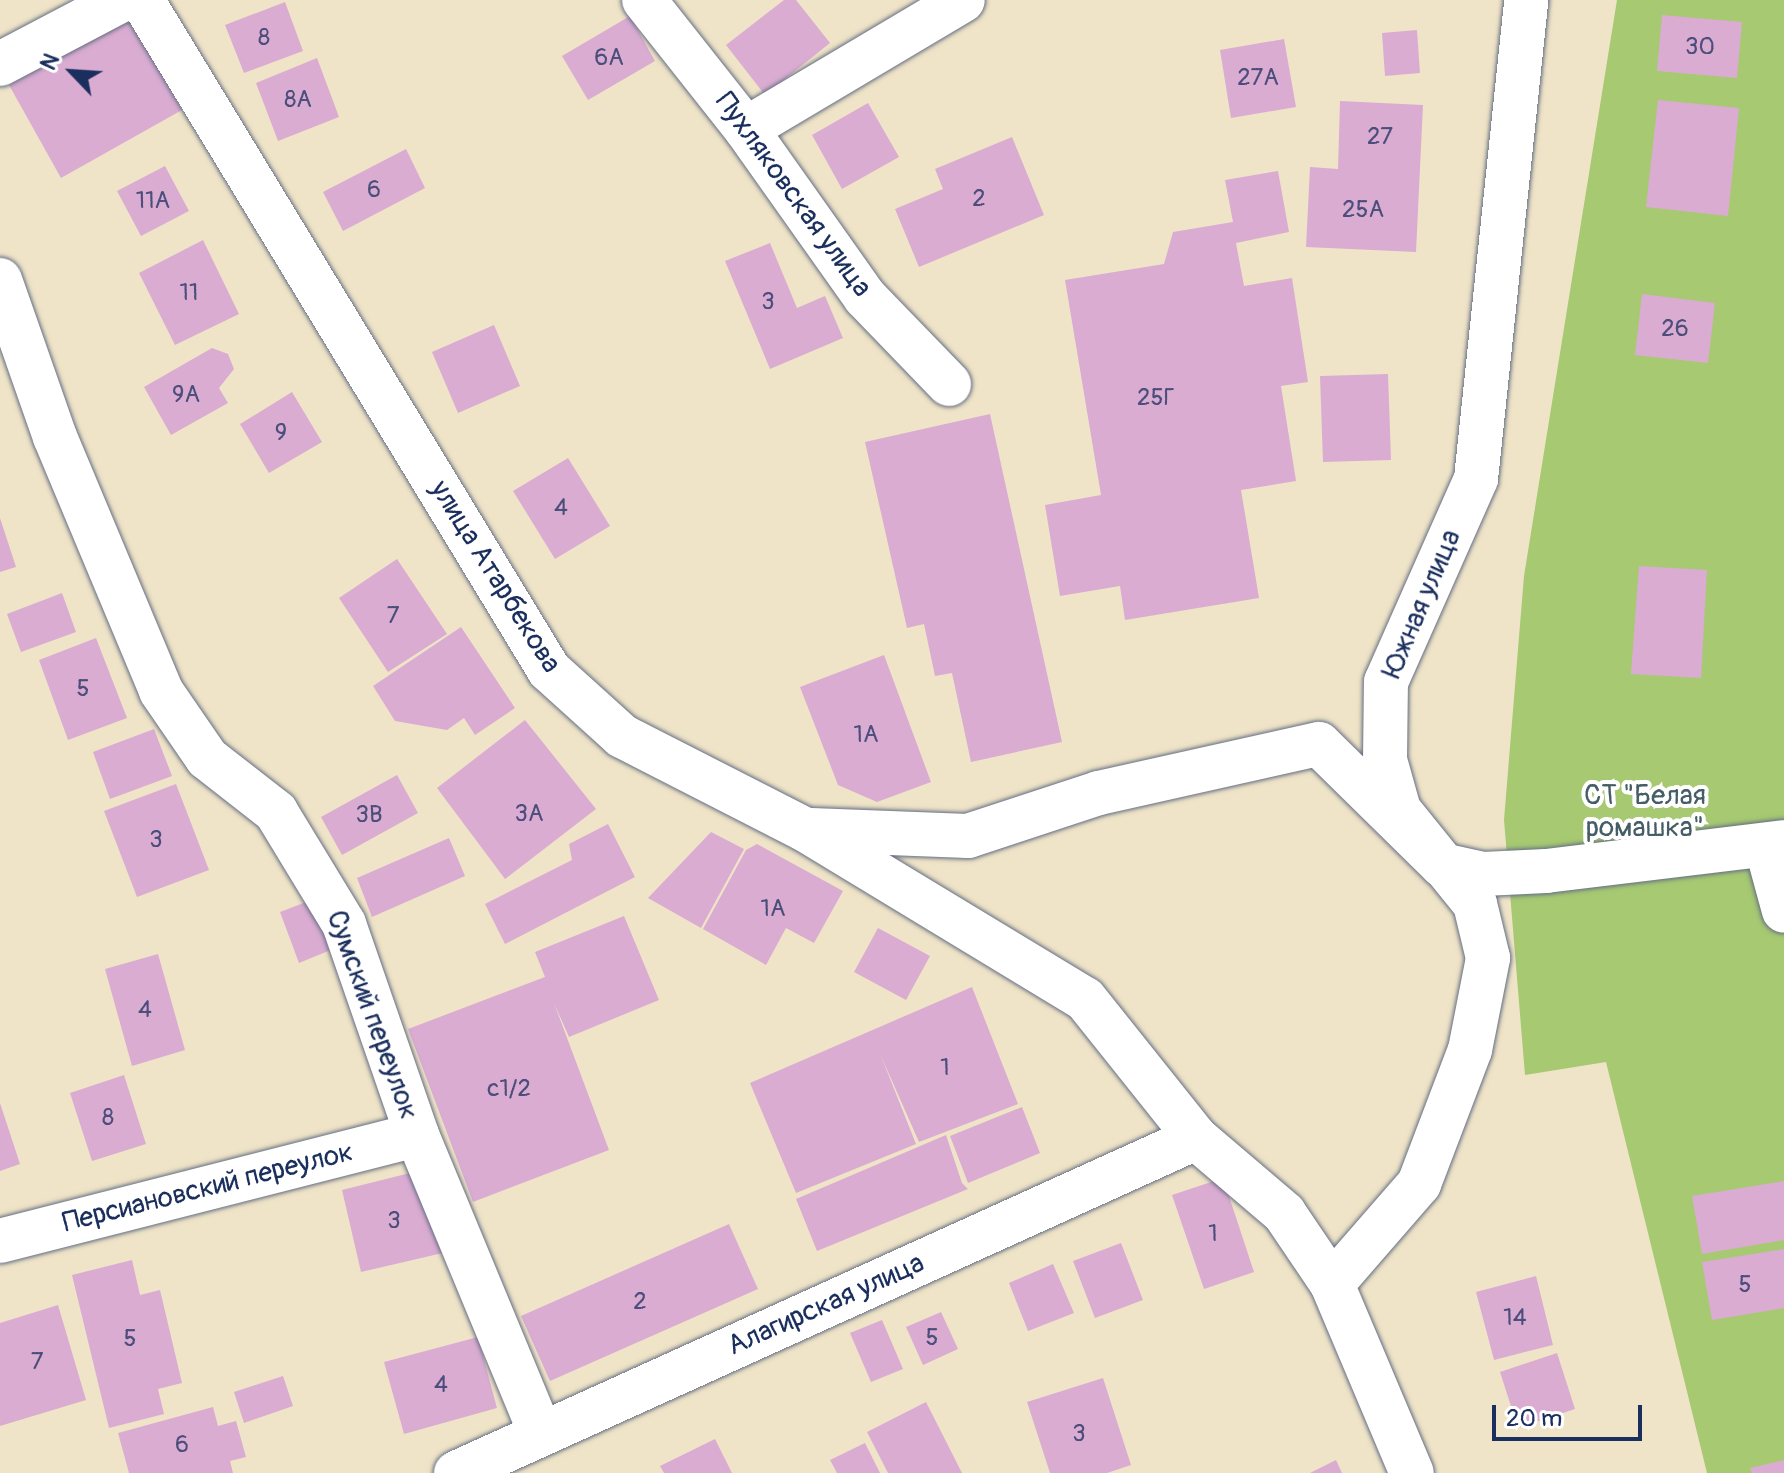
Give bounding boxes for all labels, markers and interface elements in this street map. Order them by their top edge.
house number: 8 [258,24,270,52]
north arrow [32,32,112,112]
house number: 30 [1685,33,1715,61]
house number: 6А [594,44,624,72]
text: N [34,49,66,75]
house number: 27А [1237,64,1279,92]
house number: 8А [284,86,312,114]
street label: Пухляковская улица [708,86,878,304]
house number: 27 [1367,123,1393,151]
house number: 6 [367,176,381,204]
house number: 2 [972,185,986,213]
house number: 11А [136,187,170,215]
house number: 25А [1342,196,1384,224]
house number: 11 [180,279,198,307]
house number: 3 [761,288,775,316]
house number: 26 [1661,315,1689,343]
house number: 9А [172,381,200,409]
house number: 25Г [1137,384,1175,412]
house number: 9 [275,419,287,447]
street label: улица Атарбекова [422,475,568,679]
house number: 4 [554,494,568,522]
street label: Южная улица [1376,525,1468,683]
house number: 7 [387,602,399,630]
house number: 5 [76,675,90,703]
house number: 1А [854,721,878,749]
park label: СТ "Белая ромашка" [1584,779,1706,845]
house number: 3А [515,800,543,828]
house number: 3В [356,801,382,829]
house number: 3 [149,826,163,854]
house number: 1А [761,895,785,923]
street label: Сумский переулок [319,906,425,1124]
house number: 4 [138,996,152,1024]
house number: 1 [940,1054,950,1082]
house number: с1/2 [487,1075,531,1103]
house number: 8 [102,1104,114,1132]
street label: Персиановский переулок [59,1136,357,1240]
house number: 3 [387,1207,401,1235]
house number: 1 [1208,1220,1218,1248]
street label: Алагирская улица [722,1247,930,1363]
house number: 5 [1738,1271,1752,1299]
house number: 2 [633,1288,647,1316]
house number: 14 [1503,1304,1527,1332]
house number: 5 [925,1324,939,1352]
house number: 5 [123,1325,137,1353]
house number: 7 [31,1348,43,1376]
house number: 4 [434,1371,448,1399]
scale bar [1496,1389,1646,1439]
text: 20 m [1506,1404,1562,1433]
house number: 3 [1072,1420,1086,1448]
house number: 6 [175,1431,189,1459]

